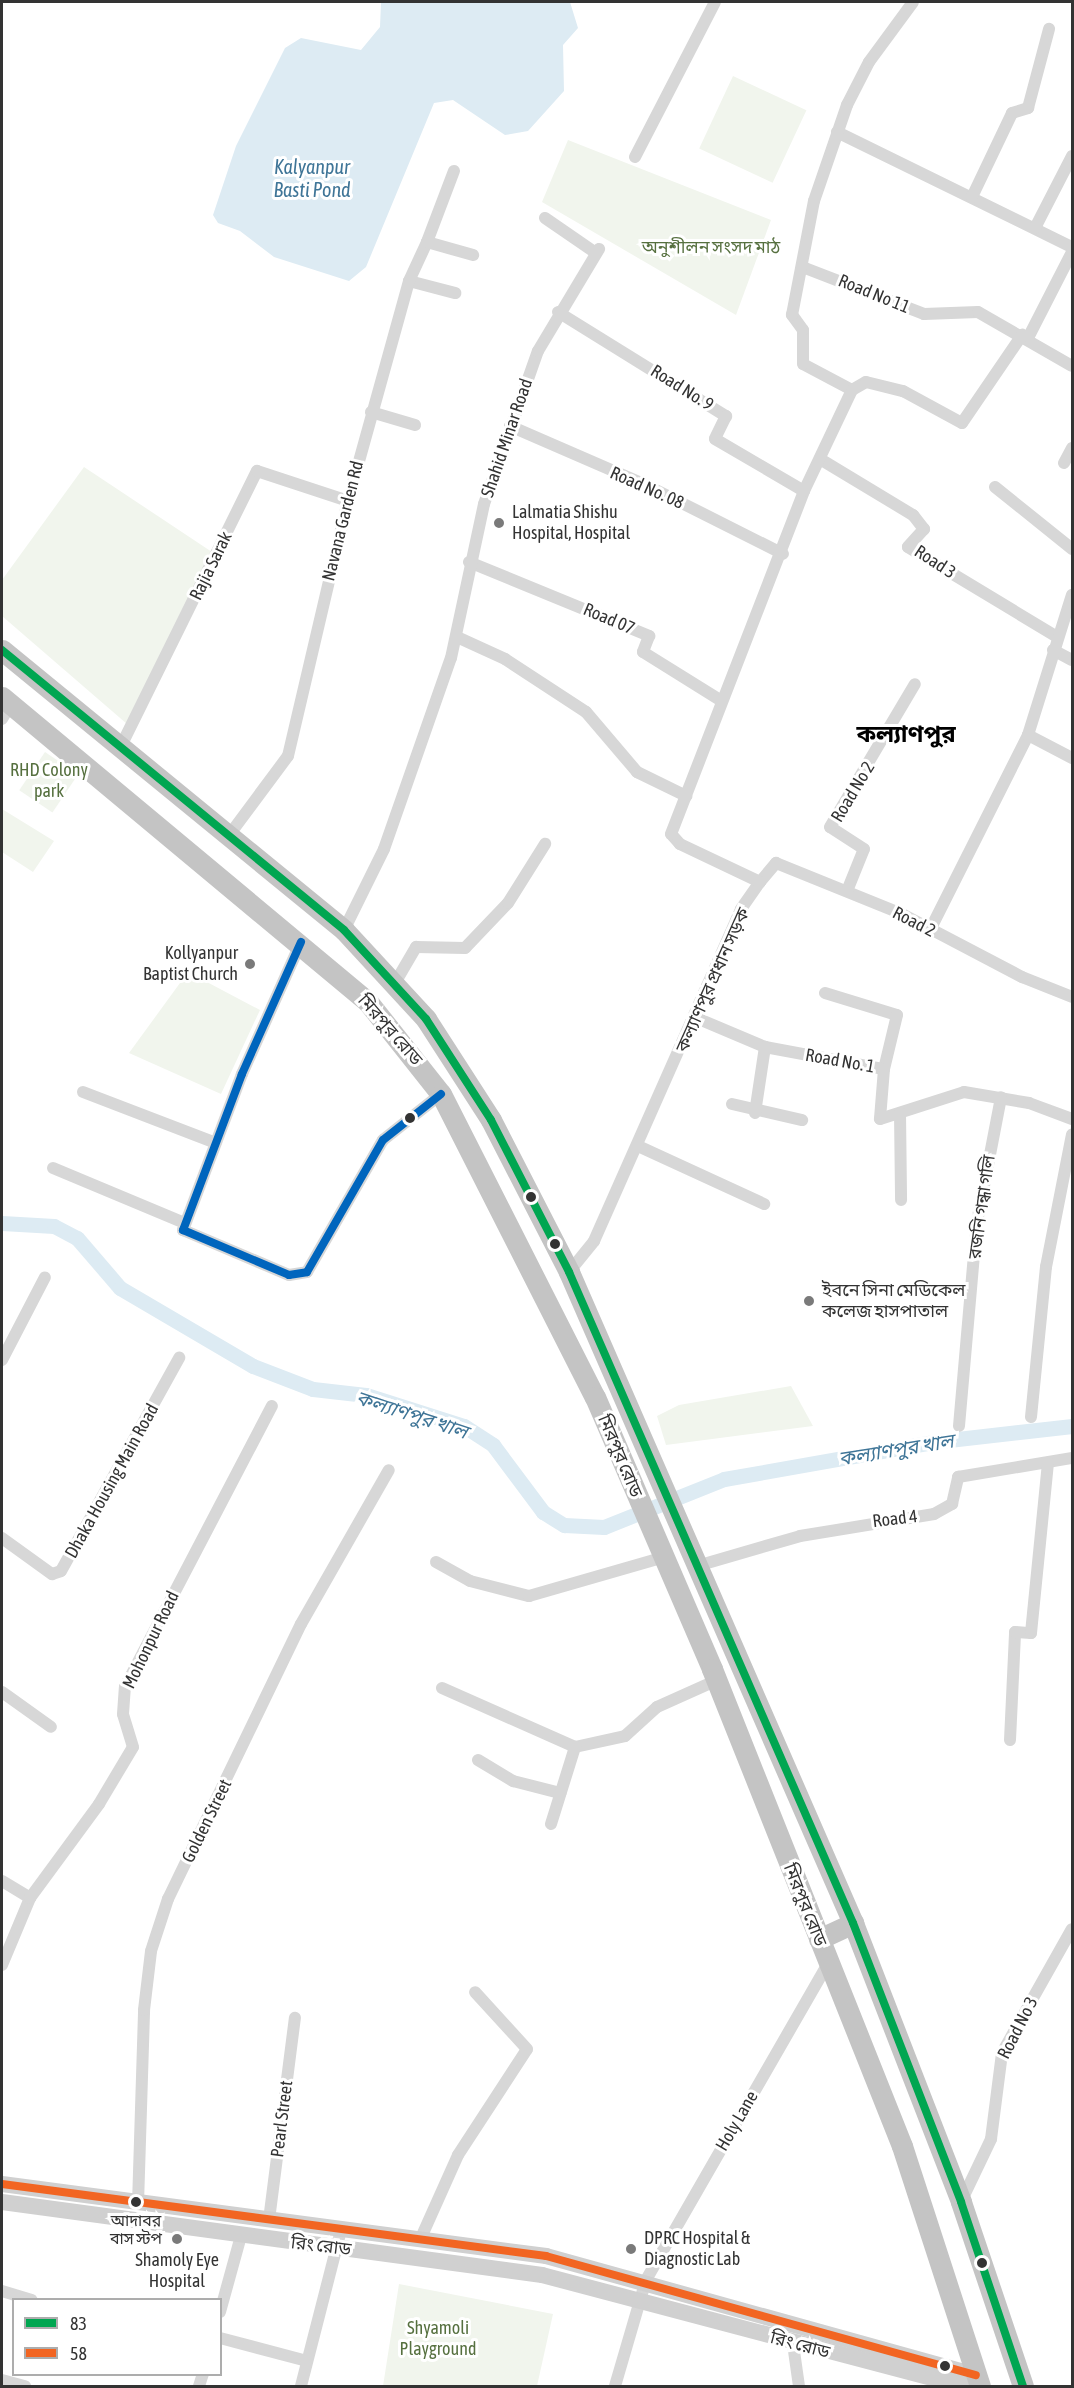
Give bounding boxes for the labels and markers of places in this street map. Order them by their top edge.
place label: Lalmatia Shishu Hospital, Hospital [512,502,630,544]
marker: Lalmatia Shishu Hospital, Hospital [490,514,508,532]
place label: Kollyanpur Baptist Church [143,943,238,986]
marker: Kollyanpur Baptist Church [243,957,257,971]
unlabelled marker [404,1112,416,1124]
unlabelled marker [525,1191,537,1203]
unlabelled marker [549,1238,561,1250]
place label: ইবনে সিনা মেডিকেল কলেজ হাসপাতাল [822,1280,966,1322]
marker: ইবনে সিনা মেডিকেল কলেজ হাসপাতাল [800,1292,818,1310]
marker: আদাবর বাস স্টপ [130,2196,142,2208]
place label: আদাবর বাস স্টপ [110,2210,162,2248]
place label: DPRC Hospital & Diagnostic Lab [644,2228,750,2270]
marker: Shamoly Eye Hospital [168,2230,186,2248]
marker: DPRC Hospital & Diagnostic Lab [622,2240,640,2258]
place label: Shamoly Eye Hospital [135,2250,219,2292]
unlabelled marker [976,2257,988,2269]
unlabelled marker [939,2360,951,2372]

